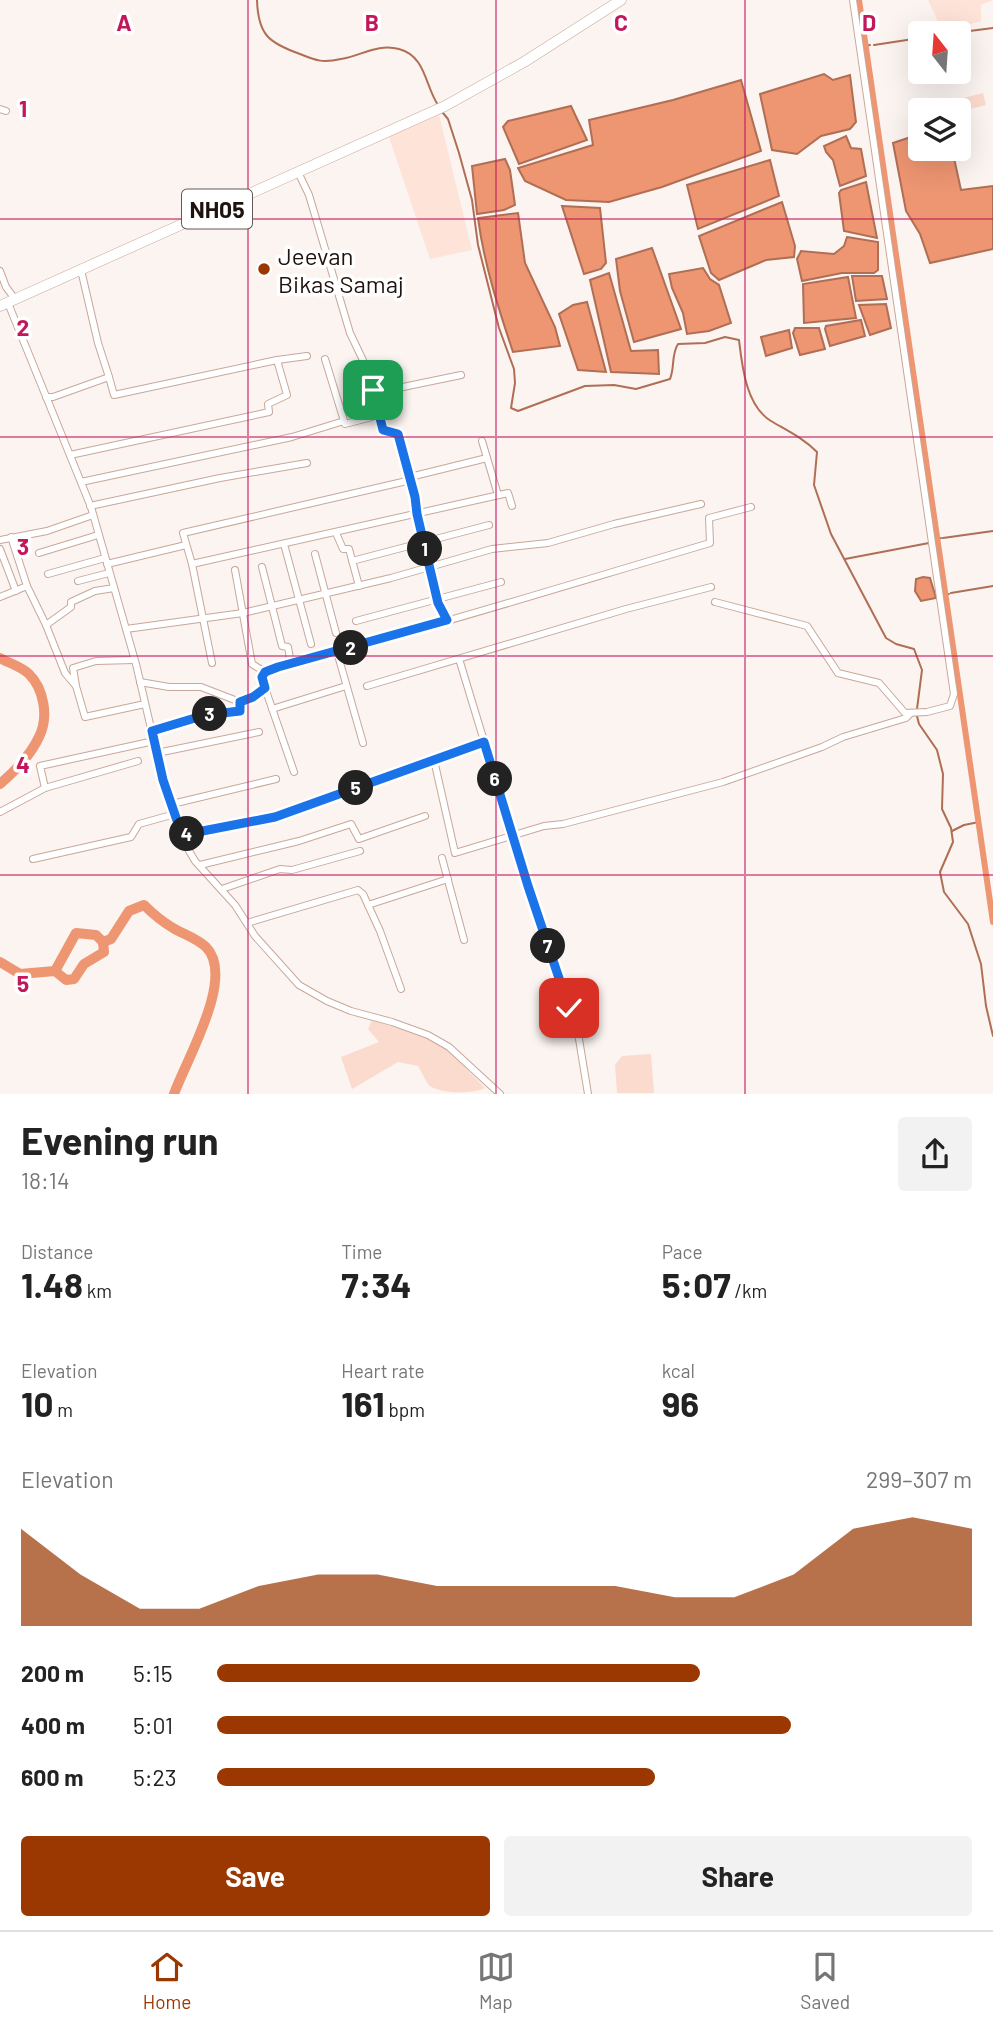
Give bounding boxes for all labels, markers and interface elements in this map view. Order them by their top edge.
text: A [116,8,132,36]
text: B [365,8,379,36]
text: C [614,8,628,36]
text: D [862,8,876,36]
north arrow [908,21,971,84]
map controls [908,21,971,161]
text: 1 [19,94,27,122]
button: layers [908,98,971,161]
road number: NH05 [182,190,252,229]
place label: Jeevan Bikas Samaj [278,241,404,298]
marker: Jeevan Bikas Samaj [256,261,272,277]
text: 2 [17,313,29,341]
pin [343,360,403,420]
icon: arrive [354,371,392,409]
text: 3 [17,532,29,560]
pin: 1 [408,532,442,566]
text: 1 [421,537,428,560]
pin: 2 [334,630,368,666]
text: 2 [345,636,356,659]
pin: 3 [192,696,228,732]
text: 3 [204,702,215,725]
text: 4 [16,750,30,778]
pin: 6 [477,762,512,796]
text: 6 [489,767,500,790]
pin: 5 [338,770,374,806]
text: 5 [350,776,361,799]
pin: 4 [170,816,204,852]
text: 4 [181,822,192,845]
pin: 7 [530,928,566,964]
text: 7 [543,934,552,957]
text: 5 [17,969,29,997]
pin [539,978,599,1038]
icon: check [550,989,588,1027]
text: Evening run [21,1117,219,1163]
button: share [898,1117,972,1191]
text: 18:14 [21,1166,70,1194]
text: Distance [21,1240,93,1263]
text: Time [341,1240,382,1263]
text: Pace [662,1240,703,1263]
text: 1.48 [21,1263,83,1305]
text: 7:34 [341,1263,412,1305]
text: 5:07 [662,1263,731,1305]
text: km [83,1279,112,1302]
text: /km [731,1279,767,1302]
text: Elevation [21,1359,98,1382]
text: Heart rate [341,1359,425,1382]
text: kcal [662,1359,695,1382]
text: 10 [21,1382,53,1424]
text: 161 [341,1382,385,1424]
text: 96 [662,1382,699,1424]
text: m [53,1398,73,1421]
text: bpm [385,1398,425,1421]
text: Elevation [21,1465,114,1493]
text: 299–307 m [866,1465,972,1493]
text: 200 m [21,1659,84,1687]
text: 5:15 [133,1659,173,1687]
text: 400 m [21,1711,85,1739]
text: 5:01 [133,1711,173,1739]
text: 600 m [21,1763,83,1791]
text: 5:23 [133,1763,177,1791]
button: Save [21,1836,490,1916]
button: Share [504,1836,972,1916]
tab: Home [143,1948,191,2013]
tab: Map [477,1948,515,2013]
tab: Saved [800,1948,850,2013]

